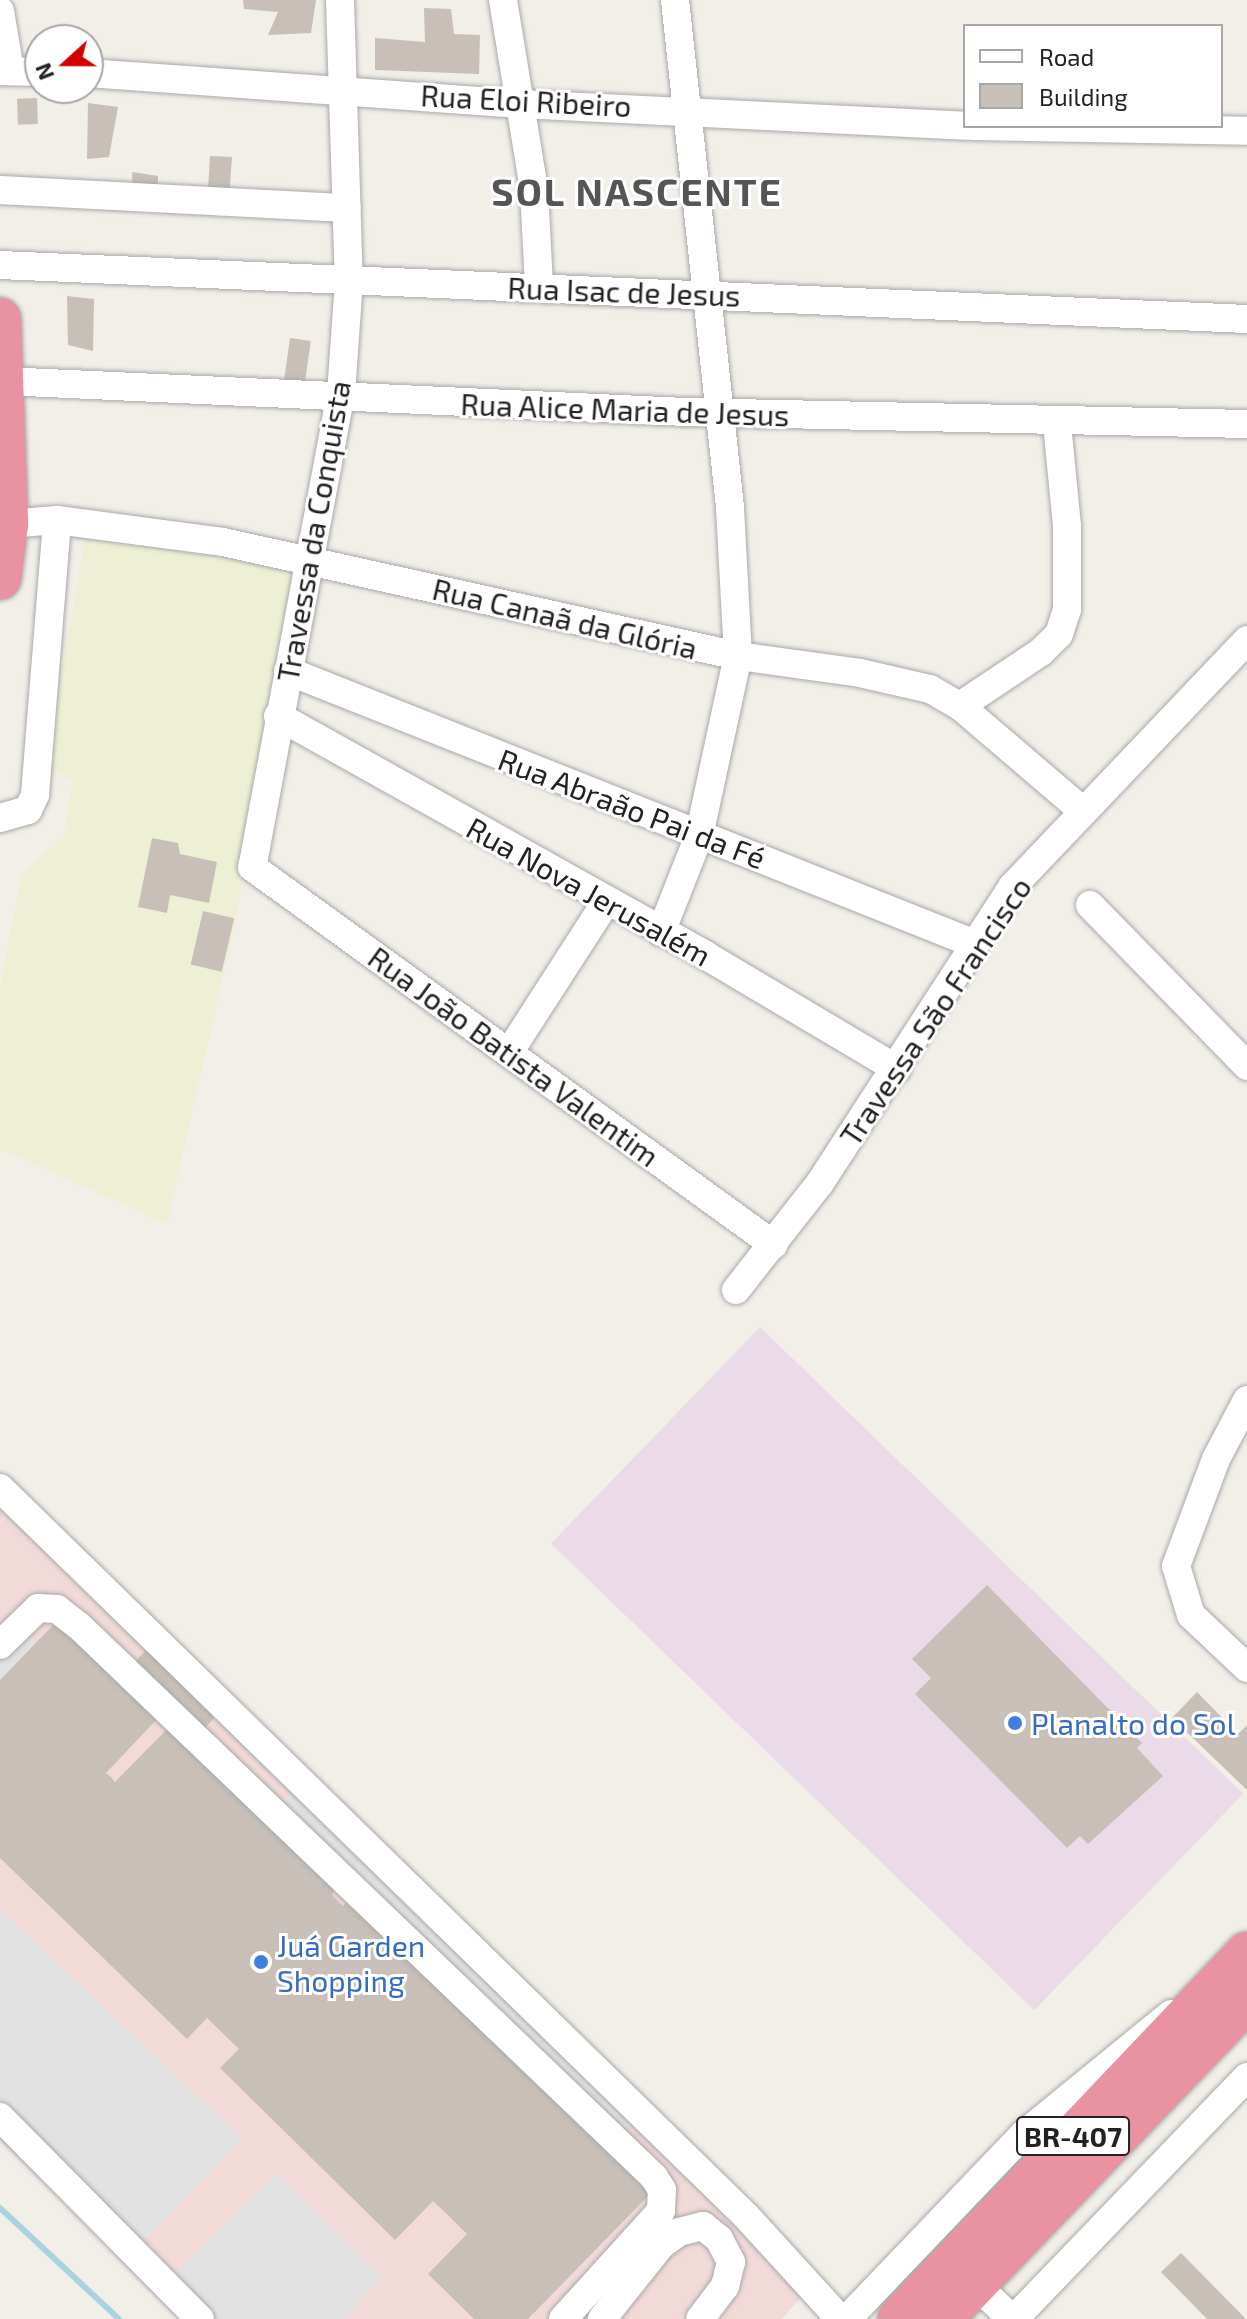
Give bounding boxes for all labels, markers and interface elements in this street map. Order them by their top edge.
north arrow [24,24,104,104]
legend [963,24,1223,128]
text: Road [1039,42,1094,71]
text: N [28,60,58,84]
street label: Rua Eloi Ribeiro [420,77,632,123]
text: Building [1039,82,1128,111]
district label: SOL NASCENTE [491,169,783,215]
street label: Rua Isac de Jesus [507,269,741,313]
street label: Travessa da Conquista [269,378,357,684]
street label: Rua Alice Maria de Jesus [459,385,791,433]
street label: Rua Canaã da Glória [429,570,701,666]
street label: Rua Abraão Pai da Fé [493,740,771,876]
street label: Rua Nova Jerusalém [460,809,718,973]
street label: Travessa São Francisco [832,870,1038,1152]
street label: Rua João Batista Valentim [361,938,667,1174]
place label: Planalto do Sol [1031,1705,1236,1741]
marker: Planalto do Sol [1006,1714,1024,1732]
place label: Juá Garden Shopping [277,1927,425,1998]
marker: Juá Garden Shopping [252,1953,270,1971]
road number: BR-407 [1015,2112,1131,2160]

